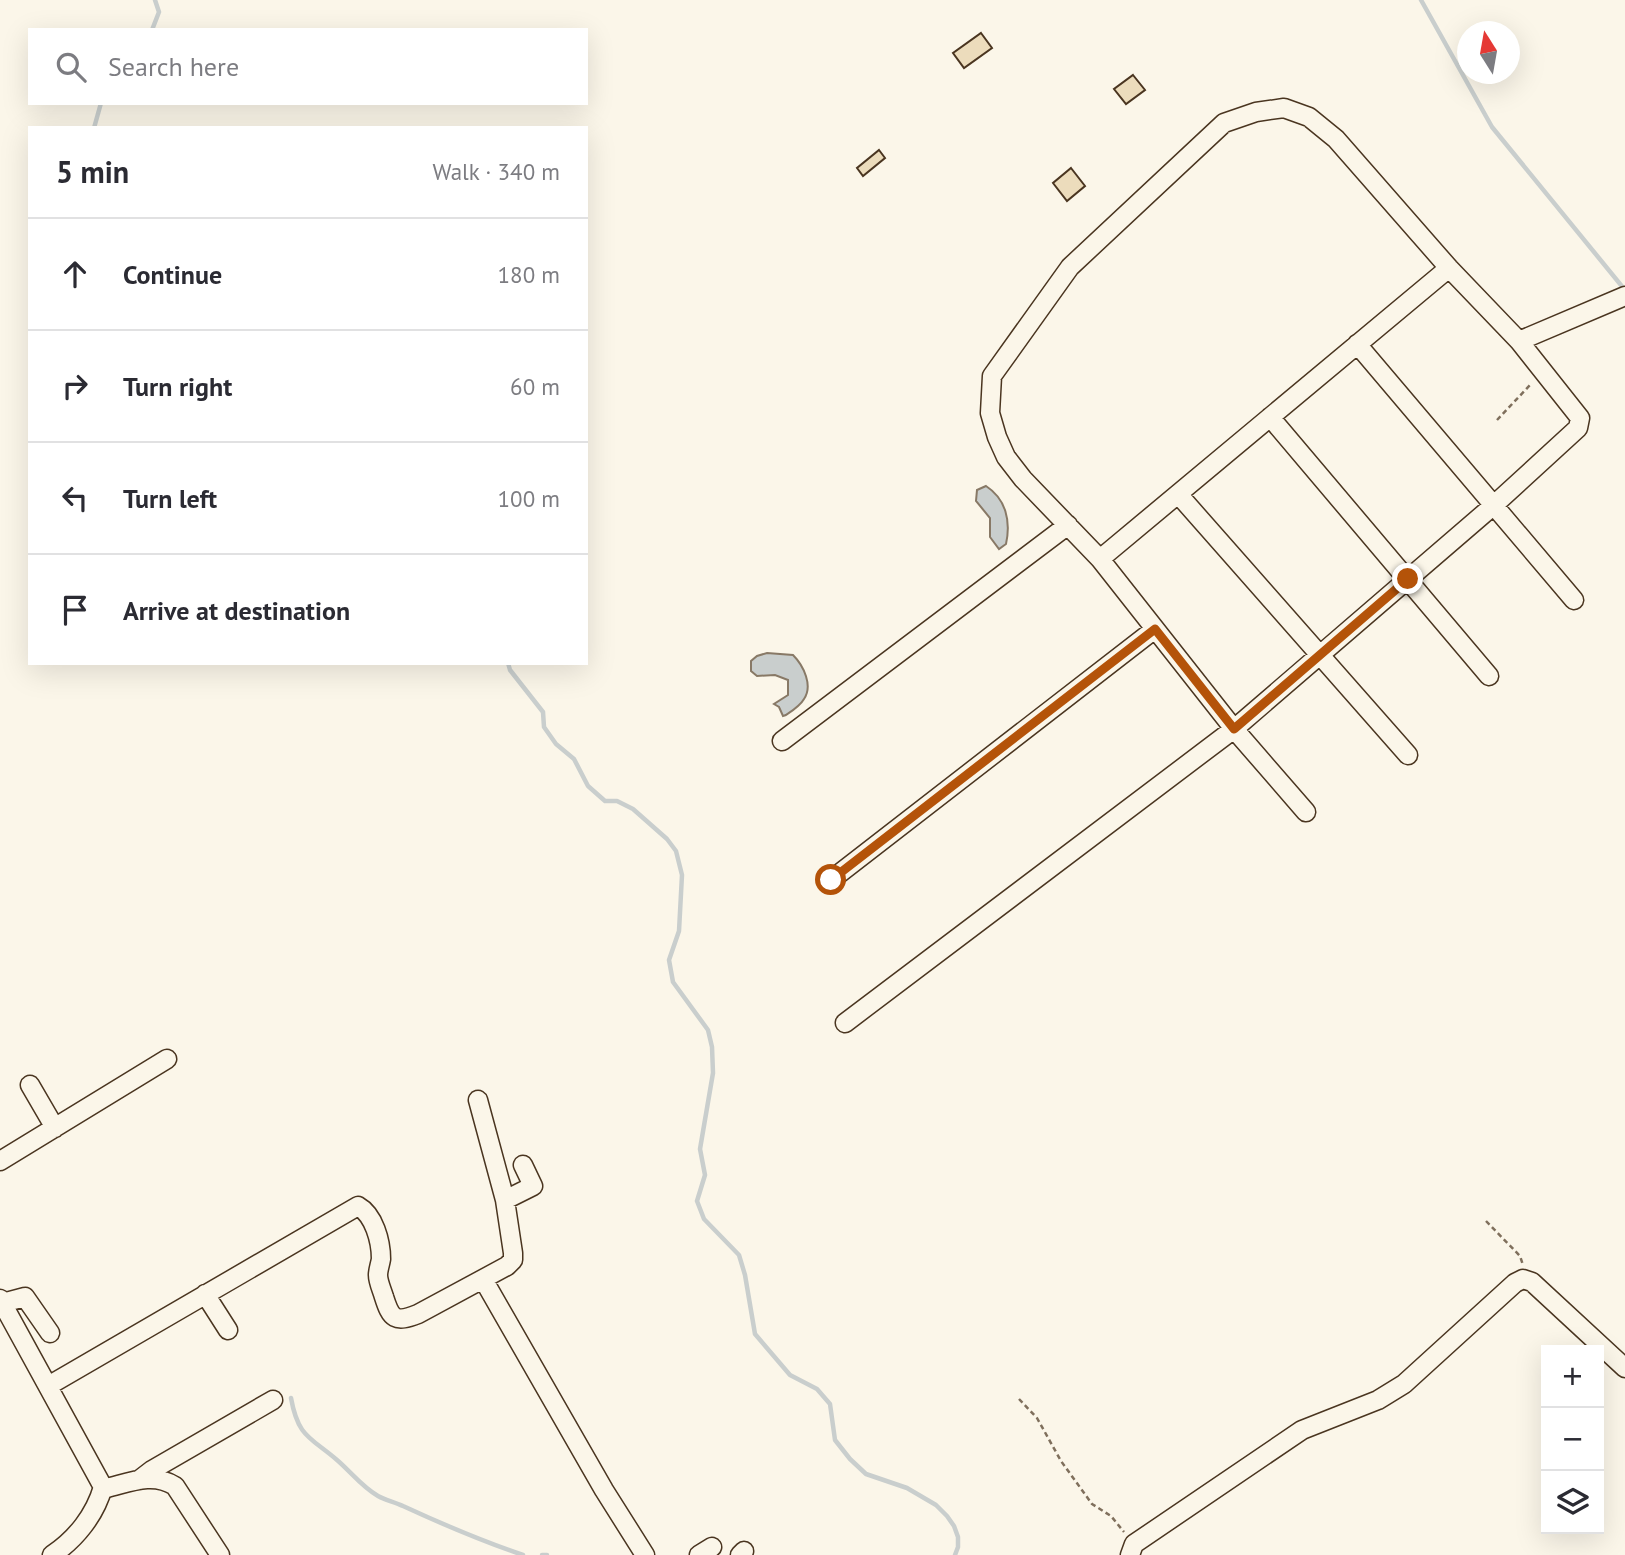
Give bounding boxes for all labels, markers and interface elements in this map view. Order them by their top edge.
north arrow [1457,21,1520,84]
search box [28,28,588,105]
icon: search [52,48,90,86]
text: Search here [108,50,239,83]
text: 5 min [56,152,129,191]
text: Walk · 340 m [433,157,560,186]
icon: ahead [56,255,94,293]
text: Continue [123,258,222,291]
text: 180 m [498,260,560,289]
icon: right [56,367,94,405]
text: Turn right [123,370,232,403]
text: 60 m [510,372,560,401]
icon: left [56,479,94,517]
text: Turn left [123,482,217,515]
text: 100 m [498,484,560,513]
route end [1392,563,1423,594]
icon: arrive [56,591,94,629]
text: Arrive at destination [123,594,350,627]
route start [815,864,846,895]
map controls [1541,1345,1604,1534]
button: + [1541,1345,1604,1408]
button: − [1541,1408,1604,1471]
button: layers [1541,1471,1604,1534]

